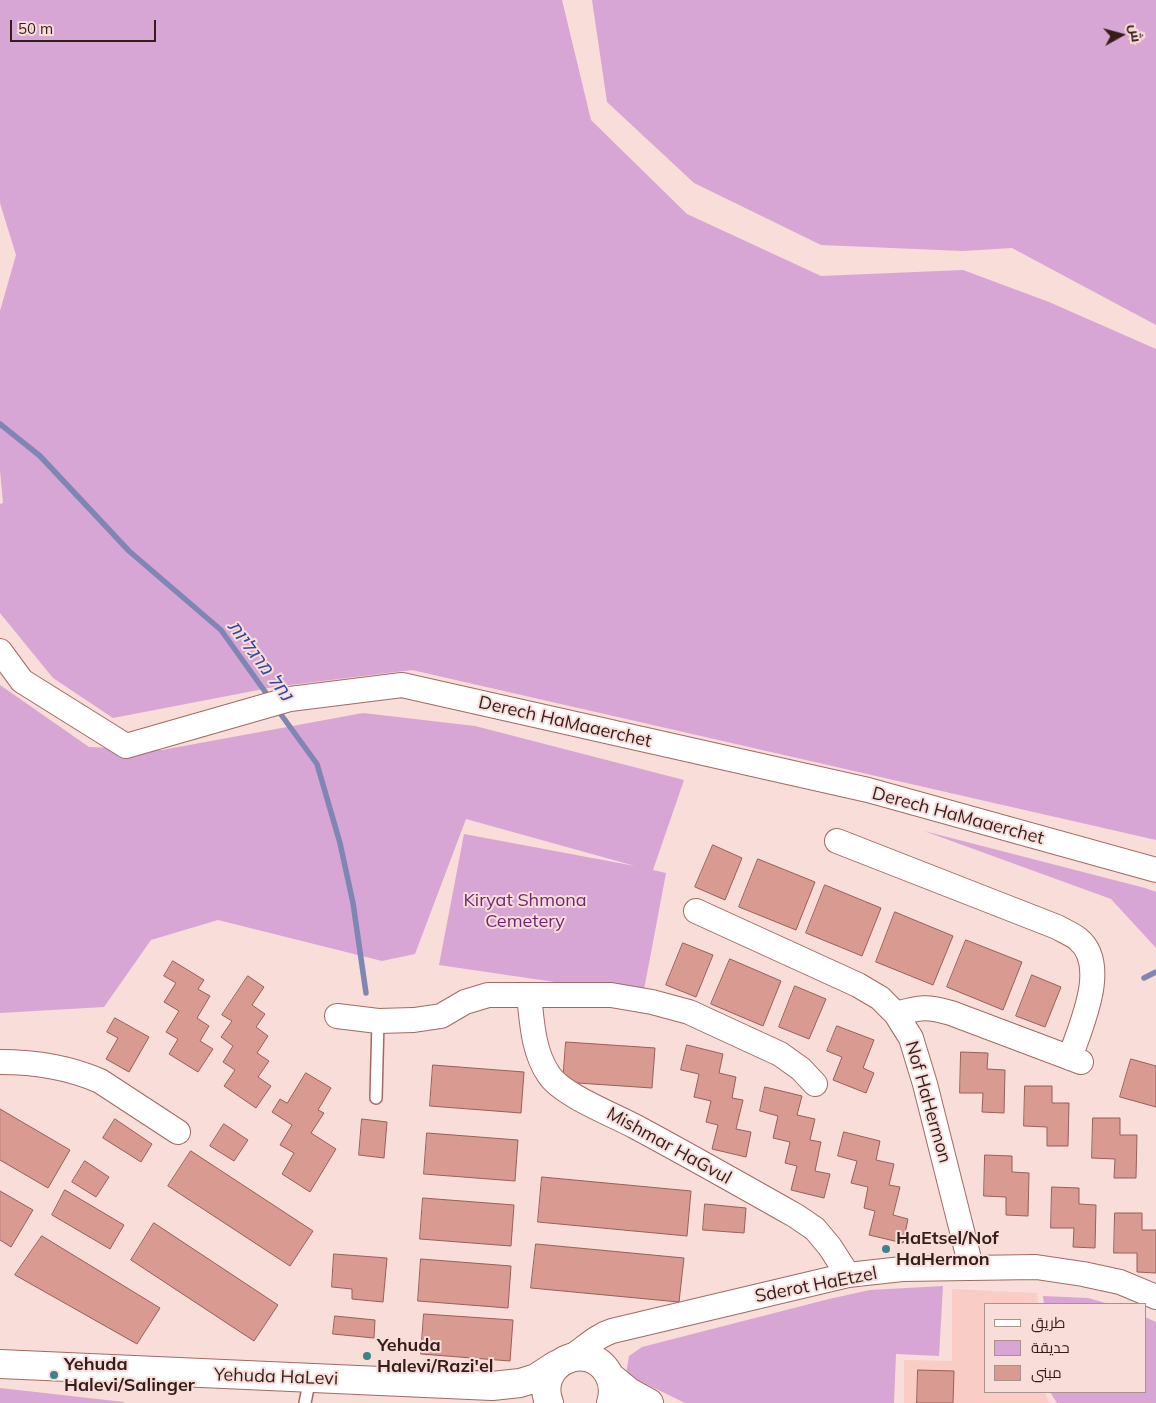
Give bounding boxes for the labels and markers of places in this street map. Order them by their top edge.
place label: HaEtsel/Nof HaHermon [896,1228,999,1270]
marker: HaEtsel/Nof HaHermon [880,1243,892,1255]
place label: Yehuda Halevi/Razi'el [377,1335,493,1378]
marker: Yehuda Halevi/Razi'el [361,1350,373,1362]
place label: Yehuda Halevi/Salinger [64,1354,195,1396]
marker: Yehuda Halevi/Salinger [48,1369,60,1381]

